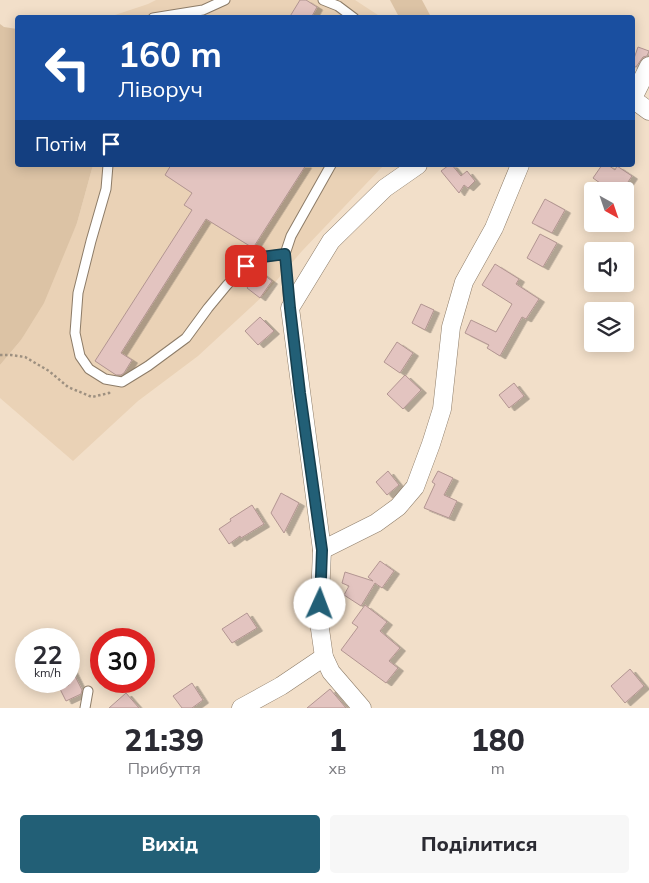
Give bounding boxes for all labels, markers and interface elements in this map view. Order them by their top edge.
text: 160 m [118,32,222,76]
icon: left [35,35,100,100]
text: Ліворуч [118,75,203,103]
icon: arrive [97,130,125,158]
text: Потім [35,132,87,156]
north arrow [584,182,634,232]
map controls [584,182,634,352]
button: sound [584,242,634,292]
pin [225,245,267,287]
icon: arrive [232,252,260,280]
button: layers [584,302,634,352]
position arrow [293,577,345,629]
speed limit sign: 30 [90,628,155,693]
text: 22 [32,639,63,670]
text: km/h [34,665,61,680]
text: 21:39 [124,721,204,759]
text: 1 [328,721,346,759]
text: 180 [471,721,525,759]
text: Прибуття [128,758,201,778]
text: хв [329,758,346,778]
text: m [491,758,505,778]
button: Вихід [20,815,320,873]
button: Поділитися [330,815,629,873]

